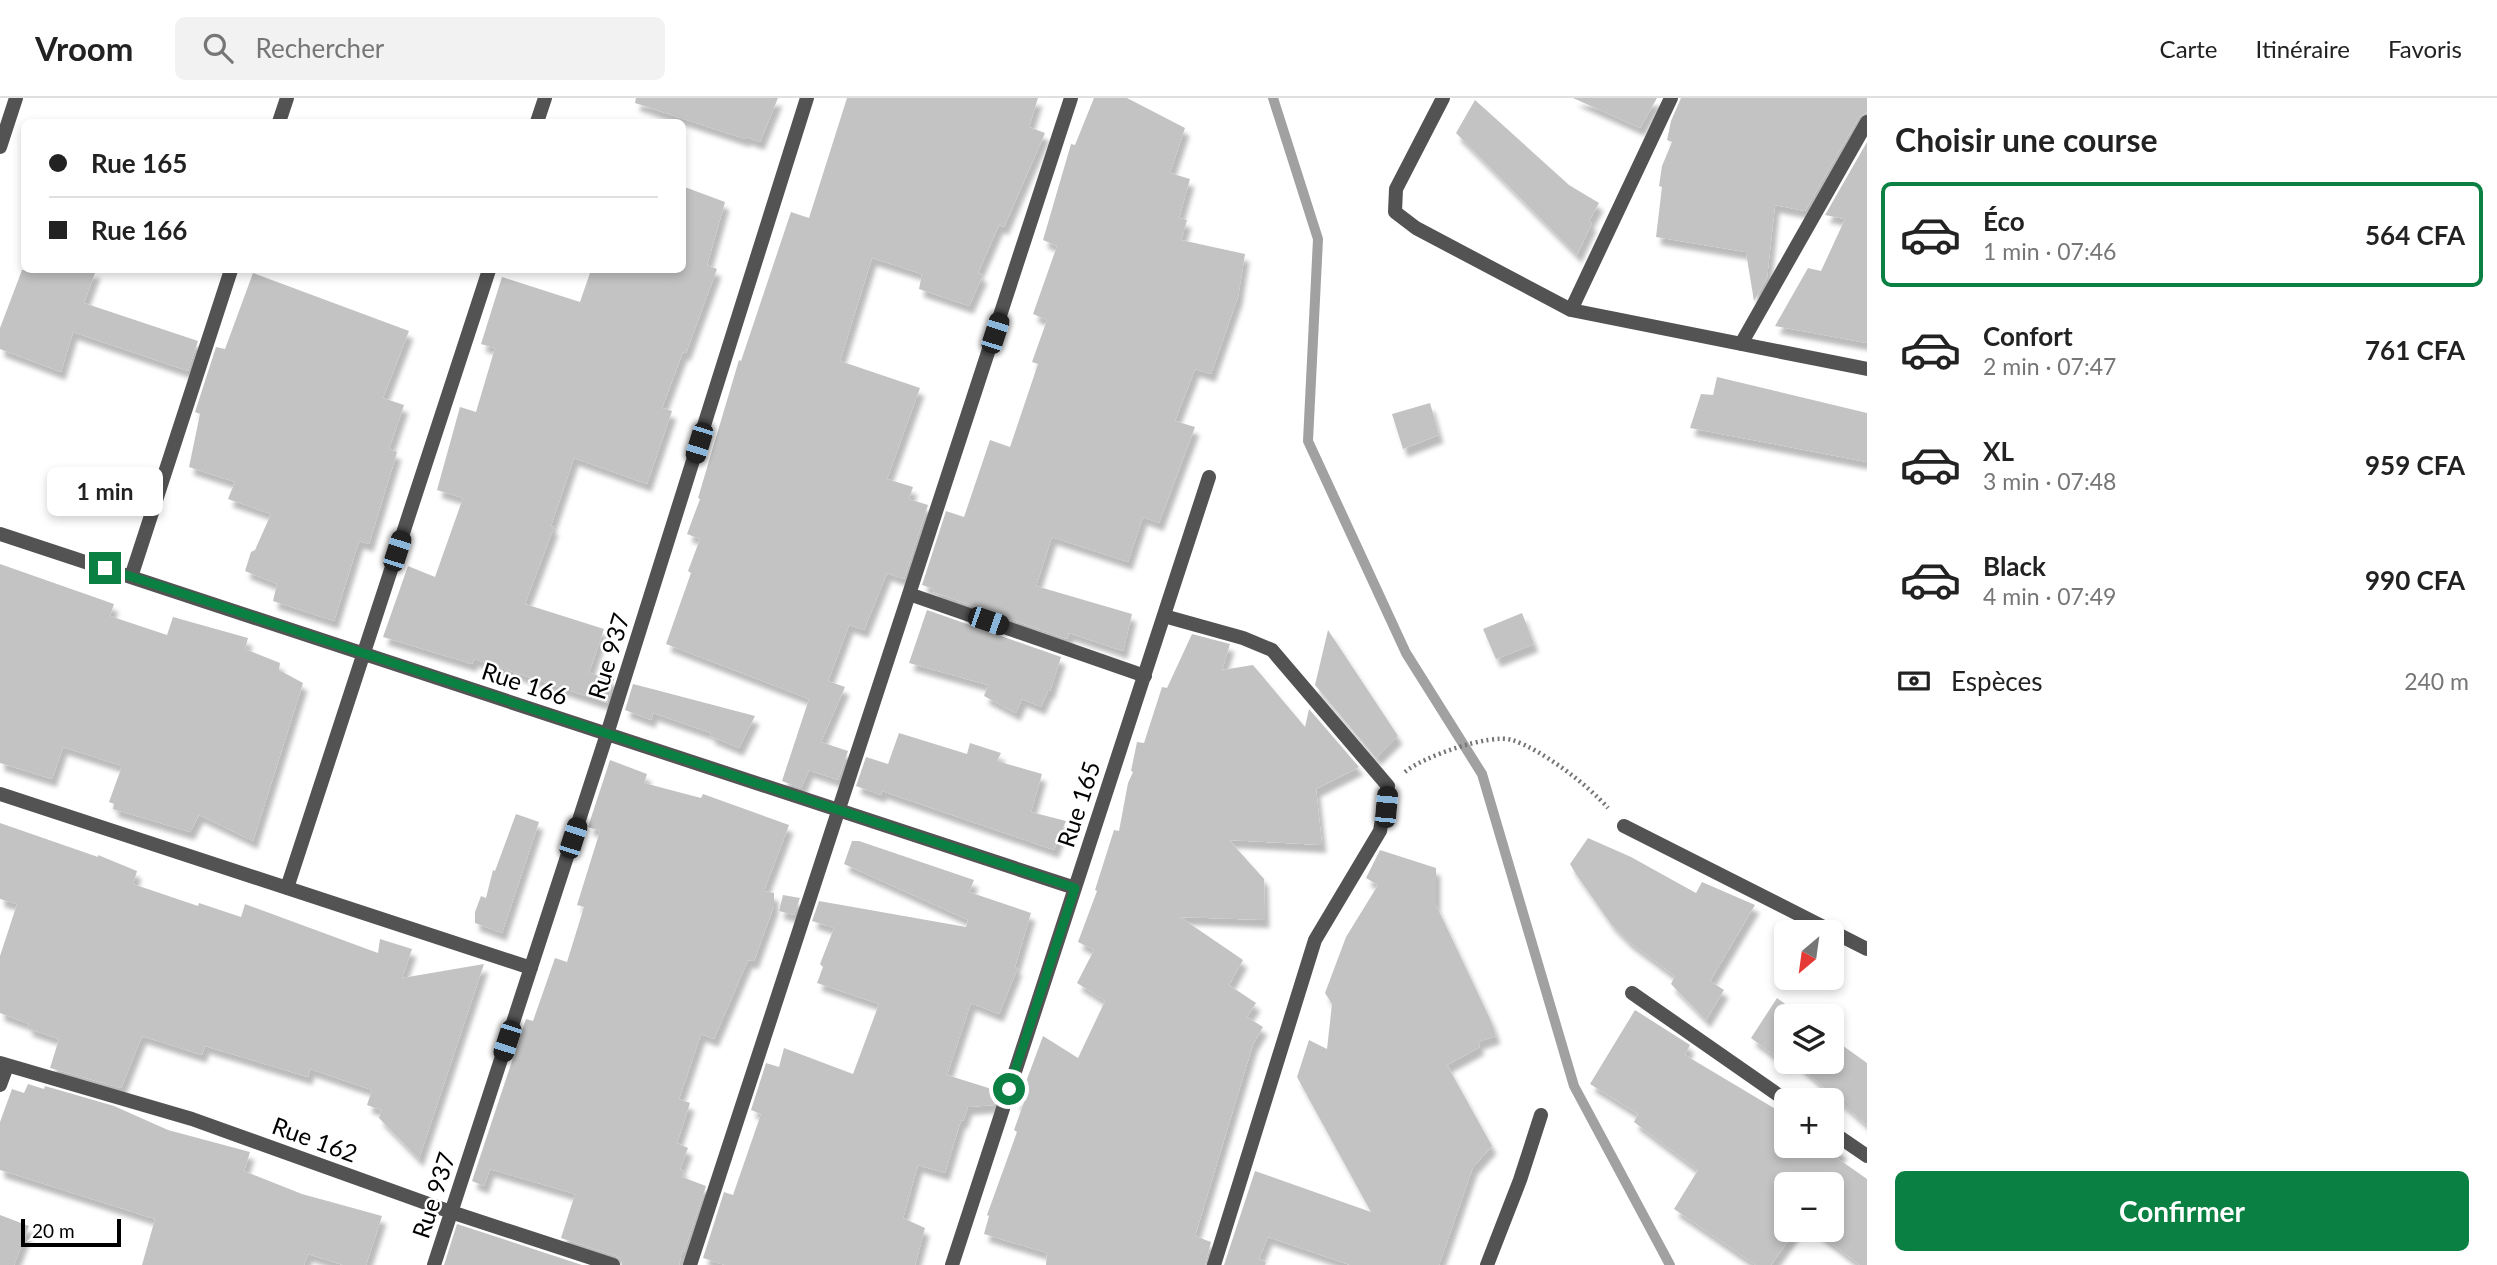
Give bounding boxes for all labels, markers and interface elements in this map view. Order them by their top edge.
search box [175,17,665,80]
text: Vroom [35,28,133,68]
icon: search [199,29,237,67]
text: Rechercher [255,32,384,64]
text: Carte [2160,34,2218,63]
text: Itinéraire [2256,34,2350,63]
text: Favoris [2388,34,2462,63]
text: Choisir une course [1895,120,2158,159]
text: Rue 165 [91,147,187,179]
icon: car [1899,203,1962,266]
text: Éco [1983,205,2025,237]
text: Rue 166 [91,214,187,246]
text: 564 CFA [2365,219,2465,251]
text: 1 min · 07:46 [1983,237,2116,265]
car [979,310,1012,356]
icon: car [1899,318,1962,381]
text: Confort [1983,320,2073,352]
text: 761 CFA [2365,334,2465,366]
text: 2 min · 07:47 [1983,352,2116,380]
car [683,420,716,466]
icon: car [1899,433,1962,496]
text: XL [1983,435,2014,467]
text: 959 CFA [2365,449,2465,481]
callout: 1 min [47,466,163,516]
text: 3 min · 07:48 [1983,467,2116,495]
text: 1 min [76,477,134,505]
car [381,528,414,574]
icon: car [1899,548,1962,611]
text: Black [1983,550,2046,582]
route end [89,552,121,584]
text: 990 CFA [2365,564,2465,596]
text: 4 min · 07:49 [1983,582,2116,610]
car [965,604,1012,638]
street label: Rue 937 [581,609,635,703]
street label: Rue 166 [478,656,572,710]
icon: cash [1895,662,1933,700]
text: Espèces [1951,665,2043,697]
text: 240 m [2404,667,2469,695]
street label: Rue 165 [1051,757,1105,851]
car [1374,785,1399,829]
car [557,815,590,861]
north arrow [1774,920,1844,990]
map controls [1774,920,1844,1242]
button: layers [1774,1004,1844,1074]
car [491,1018,524,1064]
route start [993,1073,1025,1105]
button: + [1774,1088,1844,1158]
street label: Rue 162 [268,1110,362,1168]
street label: Rue 937 [406,1148,460,1242]
button: Confirmer [1895,1171,2469,1251]
button: − [1774,1172,1844,1242]
scale bar [21,1216,121,1248]
text: 20 m [32,1219,75,1242]

